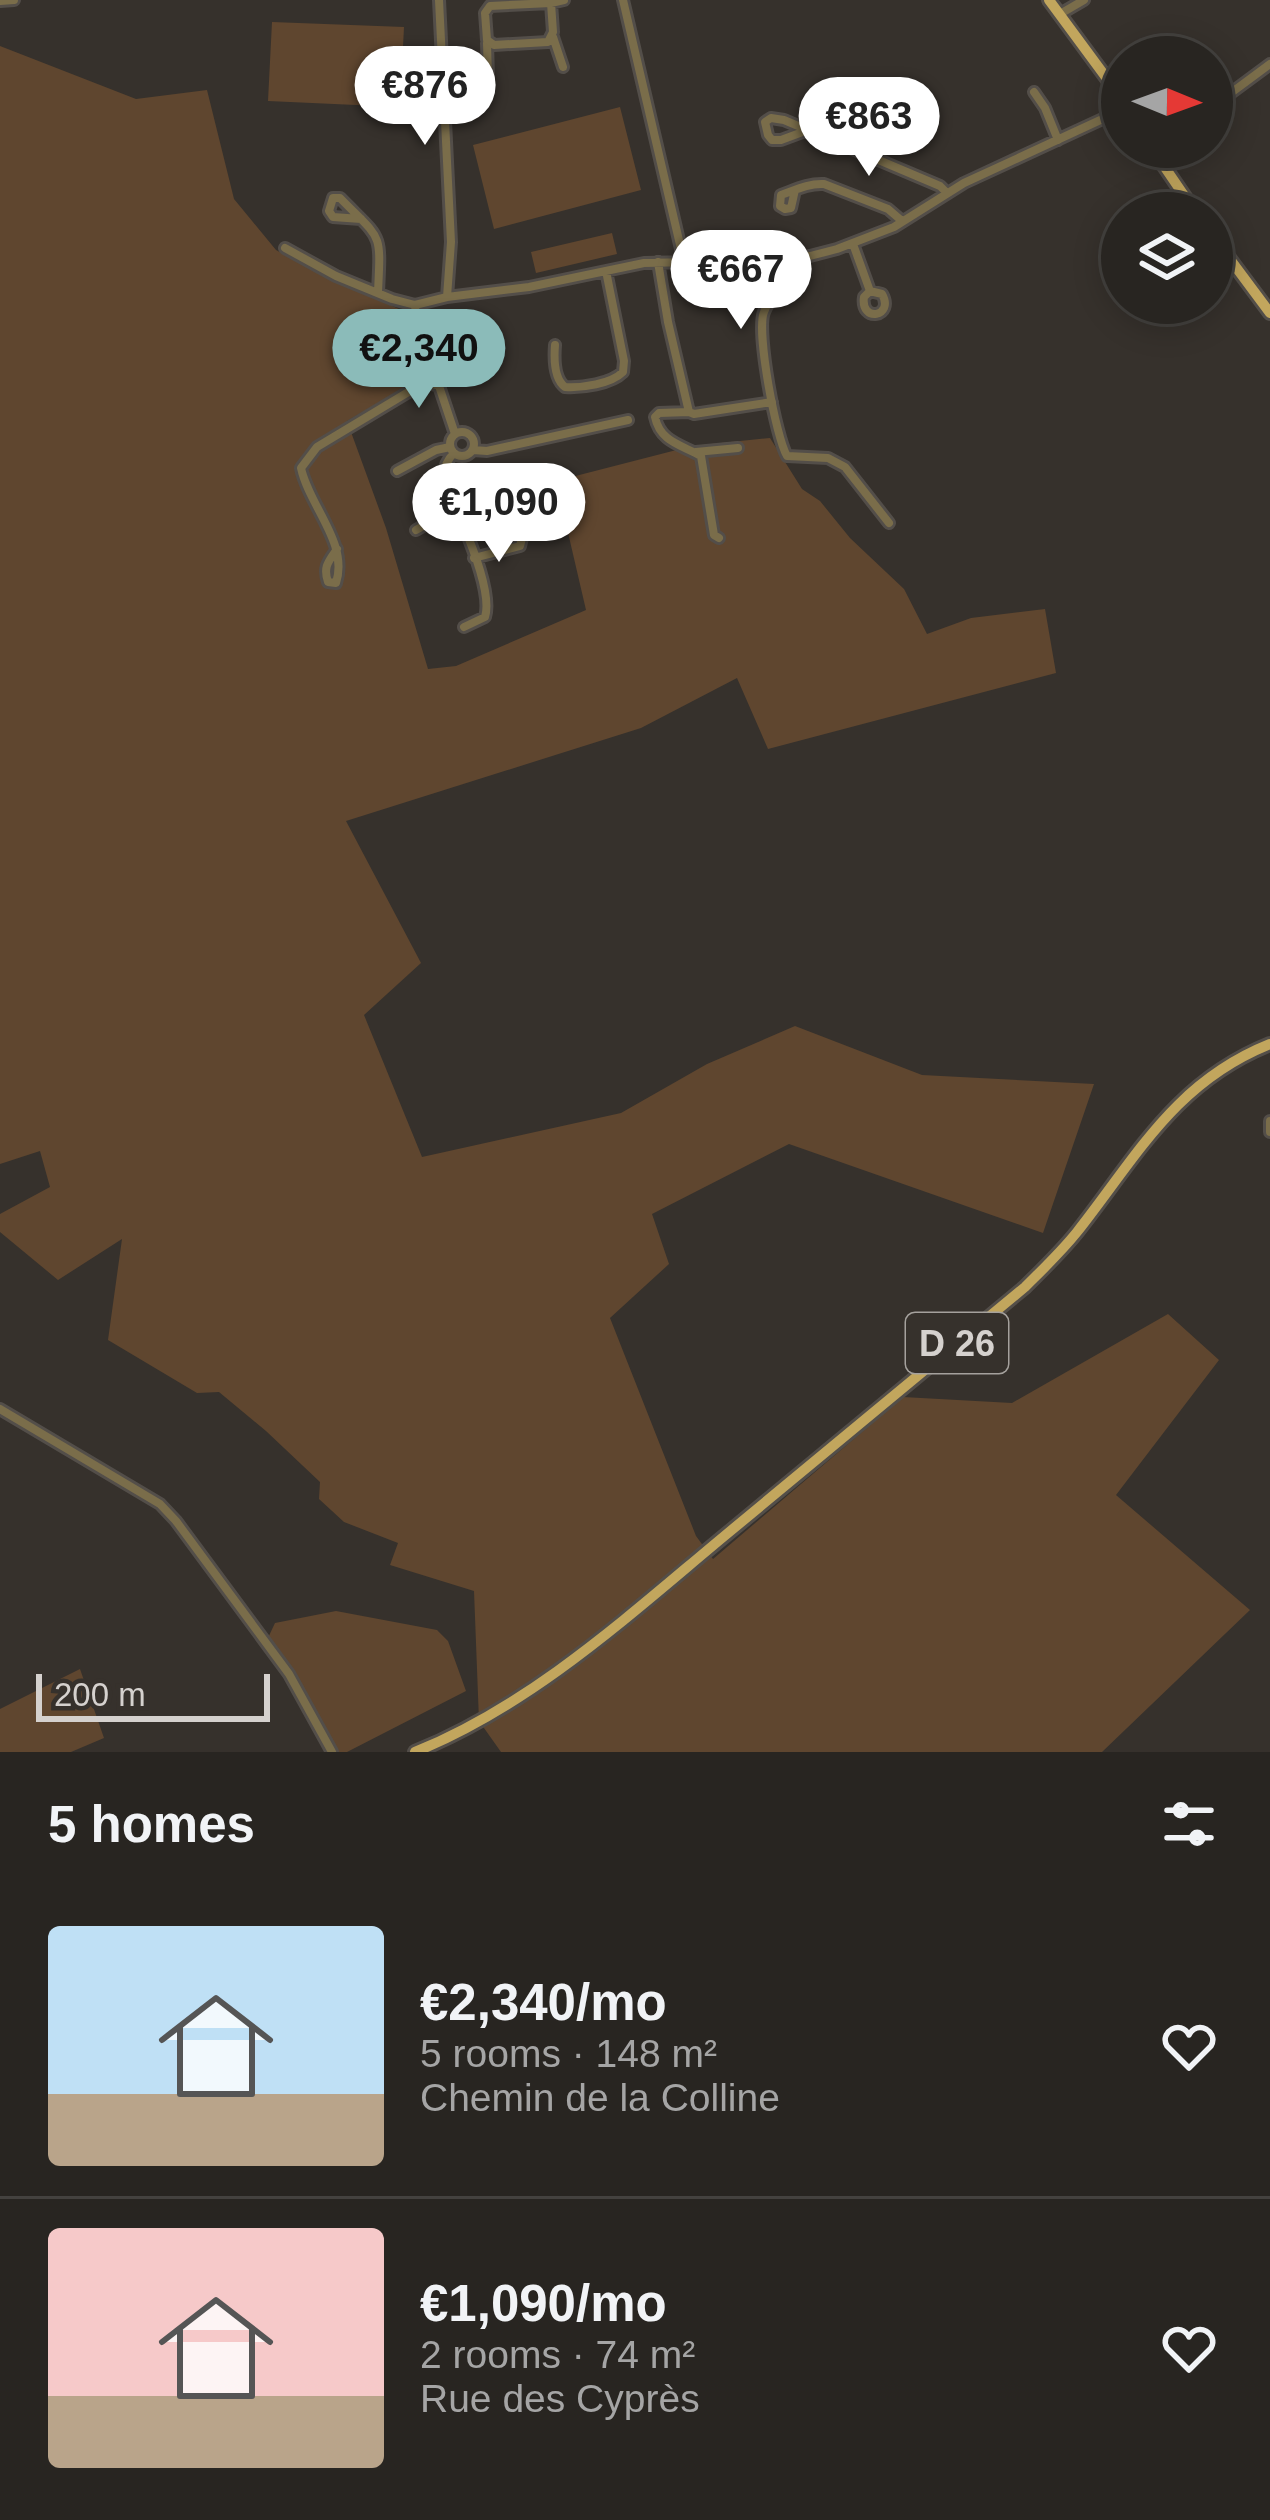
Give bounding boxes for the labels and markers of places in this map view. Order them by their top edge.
pin: €876 [354,46,496,148]
pin: €863 [798,77,940,179]
pin: €667 [670,230,812,332]
pin: €2,340 [321,309,517,411]
pin: €1,090 [401,463,597,565]

